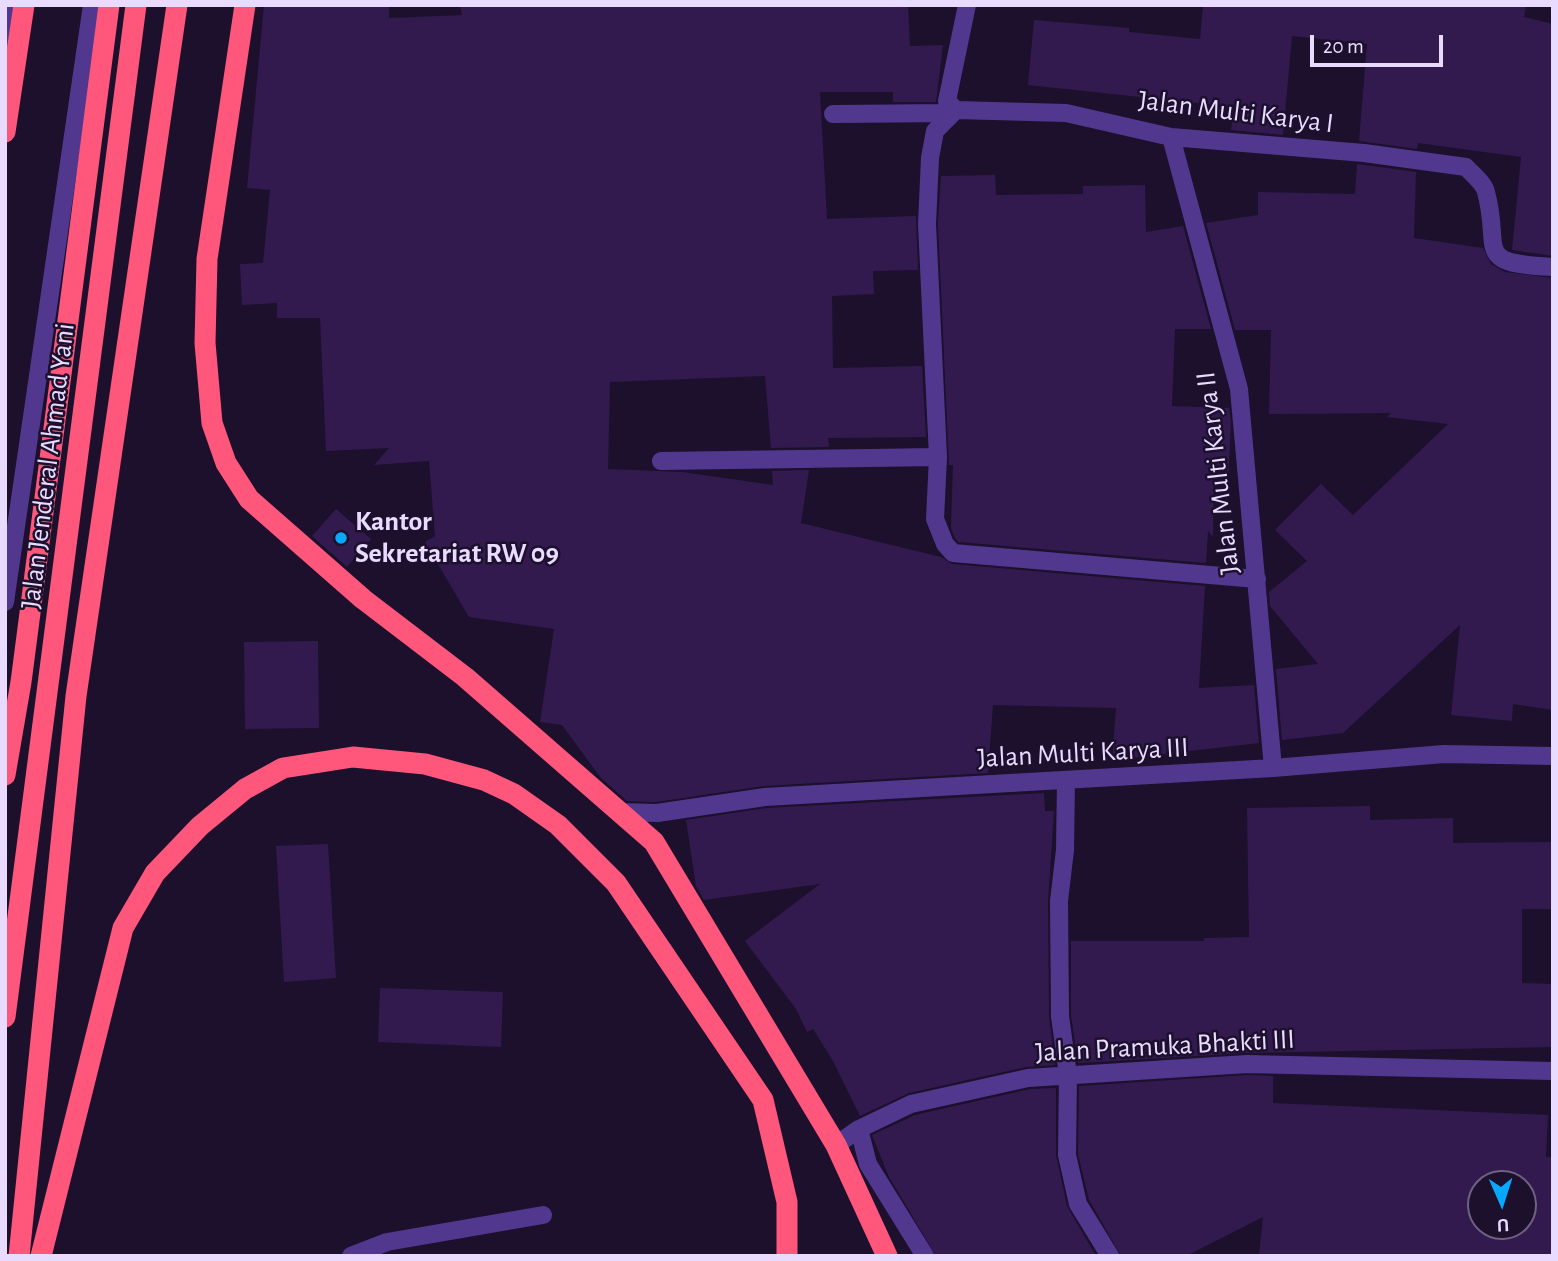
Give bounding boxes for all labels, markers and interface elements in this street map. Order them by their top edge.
scale bar [1313,21,1446,65]
text: 20 m [1323,36,1364,57]
street label: Jalan Multi Karya I [1136,83,1336,141]
street label: Jalan Jenderal Ahmad Yani [14,321,82,611]
street label: Jalan Multi Karya II [1189,370,1247,576]
place label: Kantor Sekretariat RW 09 [355,505,559,571]
marker: Kantor Sekretariat RW 09 [333,530,349,546]
street label: Jalan Multi Karya III [977,731,1189,775]
street label: Jalan Pramuka Bhakti III [1034,1022,1296,1070]
north arrow [1467,1170,1537,1240]
text: U [1496,1215,1510,1234]

